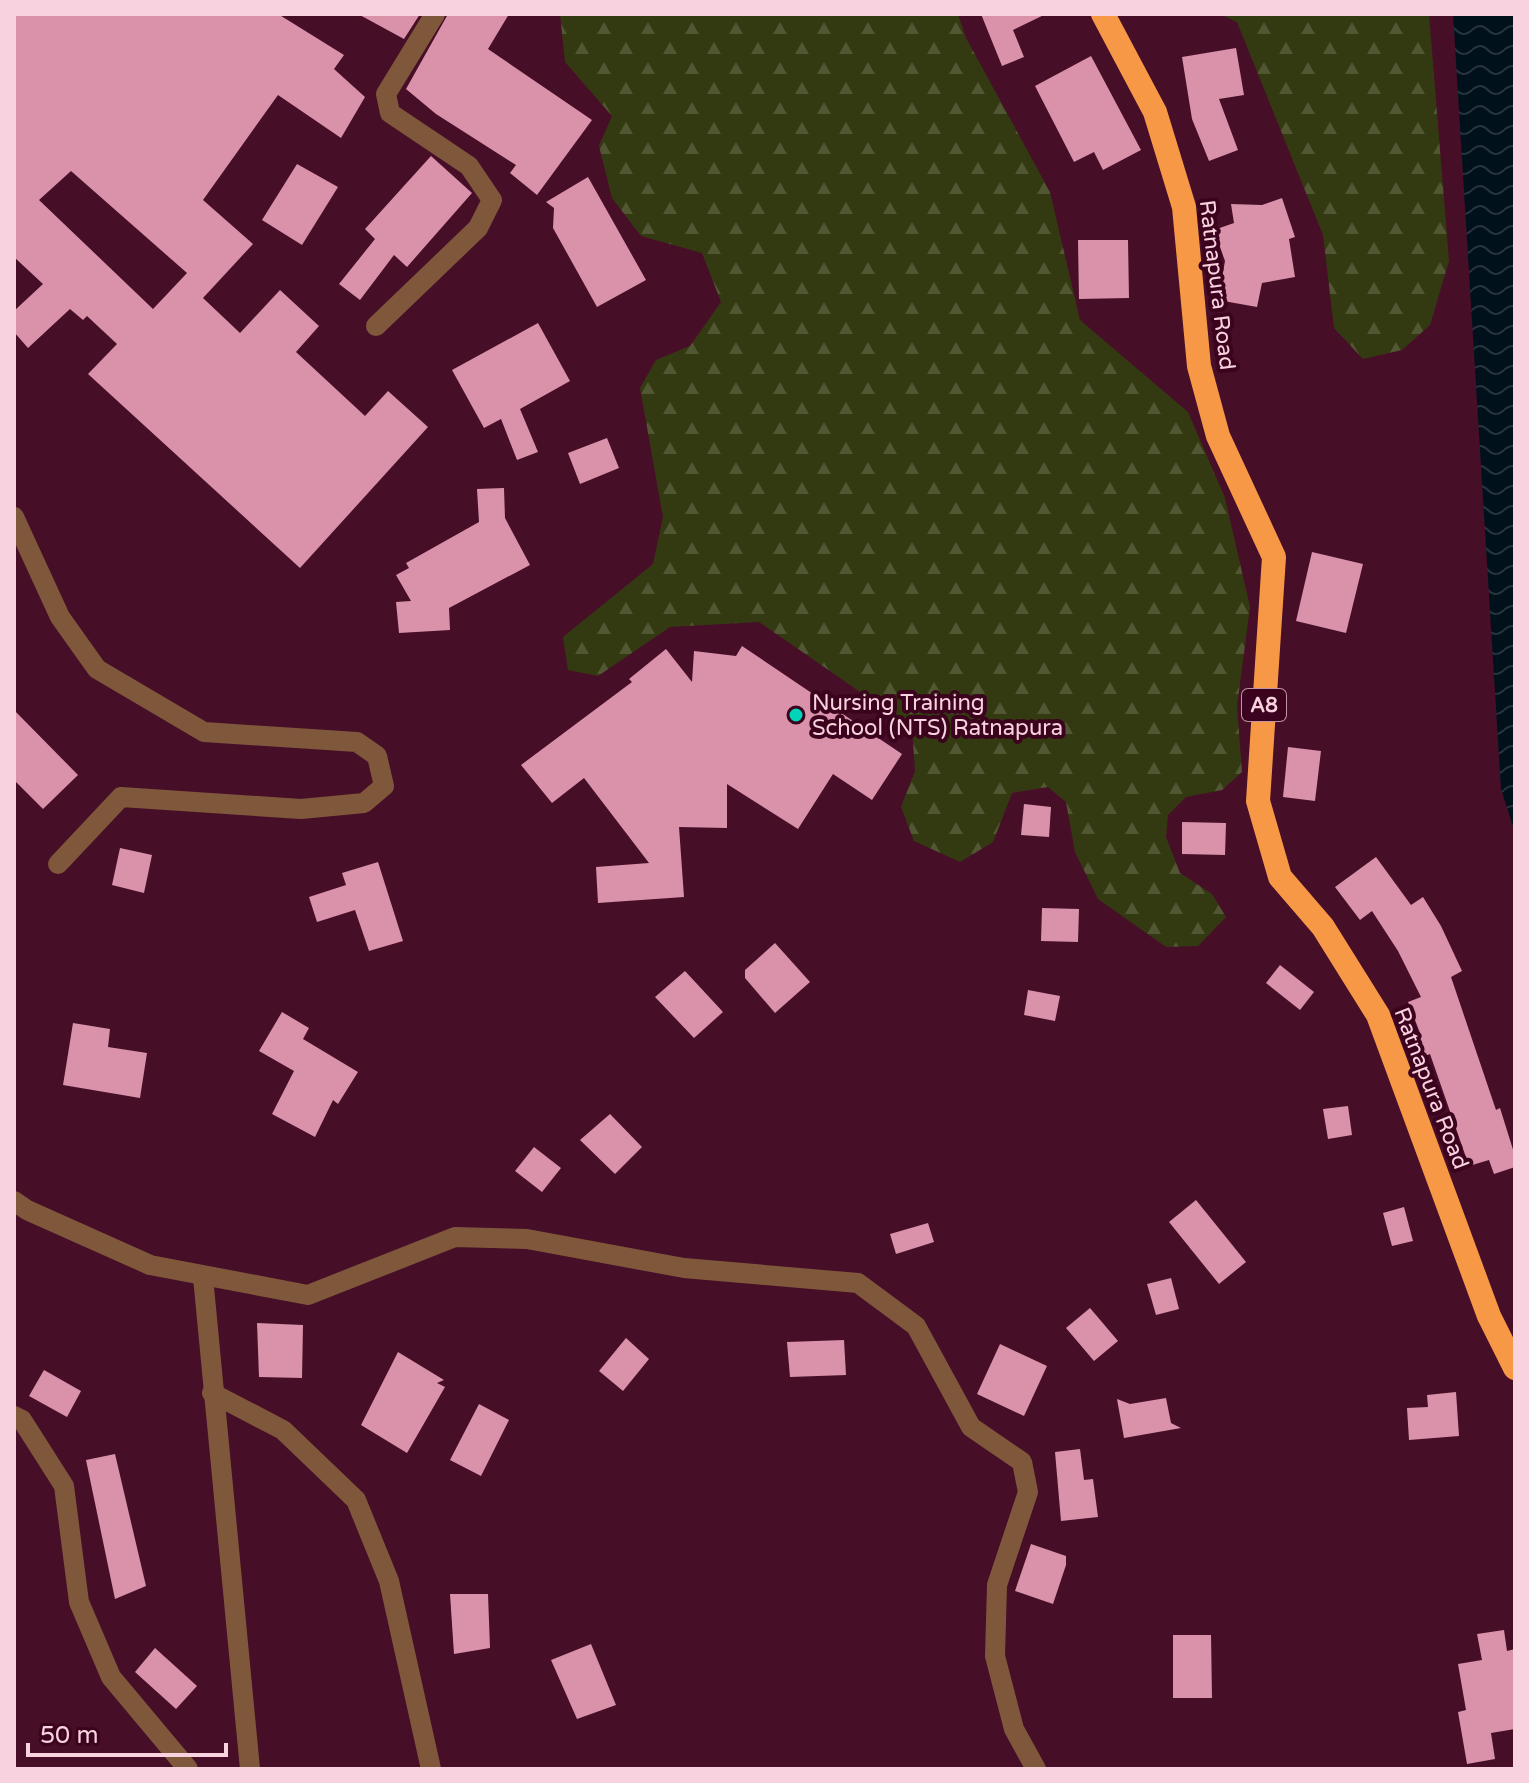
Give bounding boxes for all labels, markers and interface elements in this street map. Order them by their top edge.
street label: Ratnapura Road [1194,199,1240,372]
road number: A8 [1242,689,1286,721]
place label: Nursing Training School (NTS) Ratnapura [812,690,1063,741]
marker: Nursing Training School (NTS) Ratnapura [787,706,805,724]
street label: Ratnapura Road [1388,1004,1474,1173]
scale bar [28,1707,226,1757]
text: 50 m [40,1721,98,1750]

